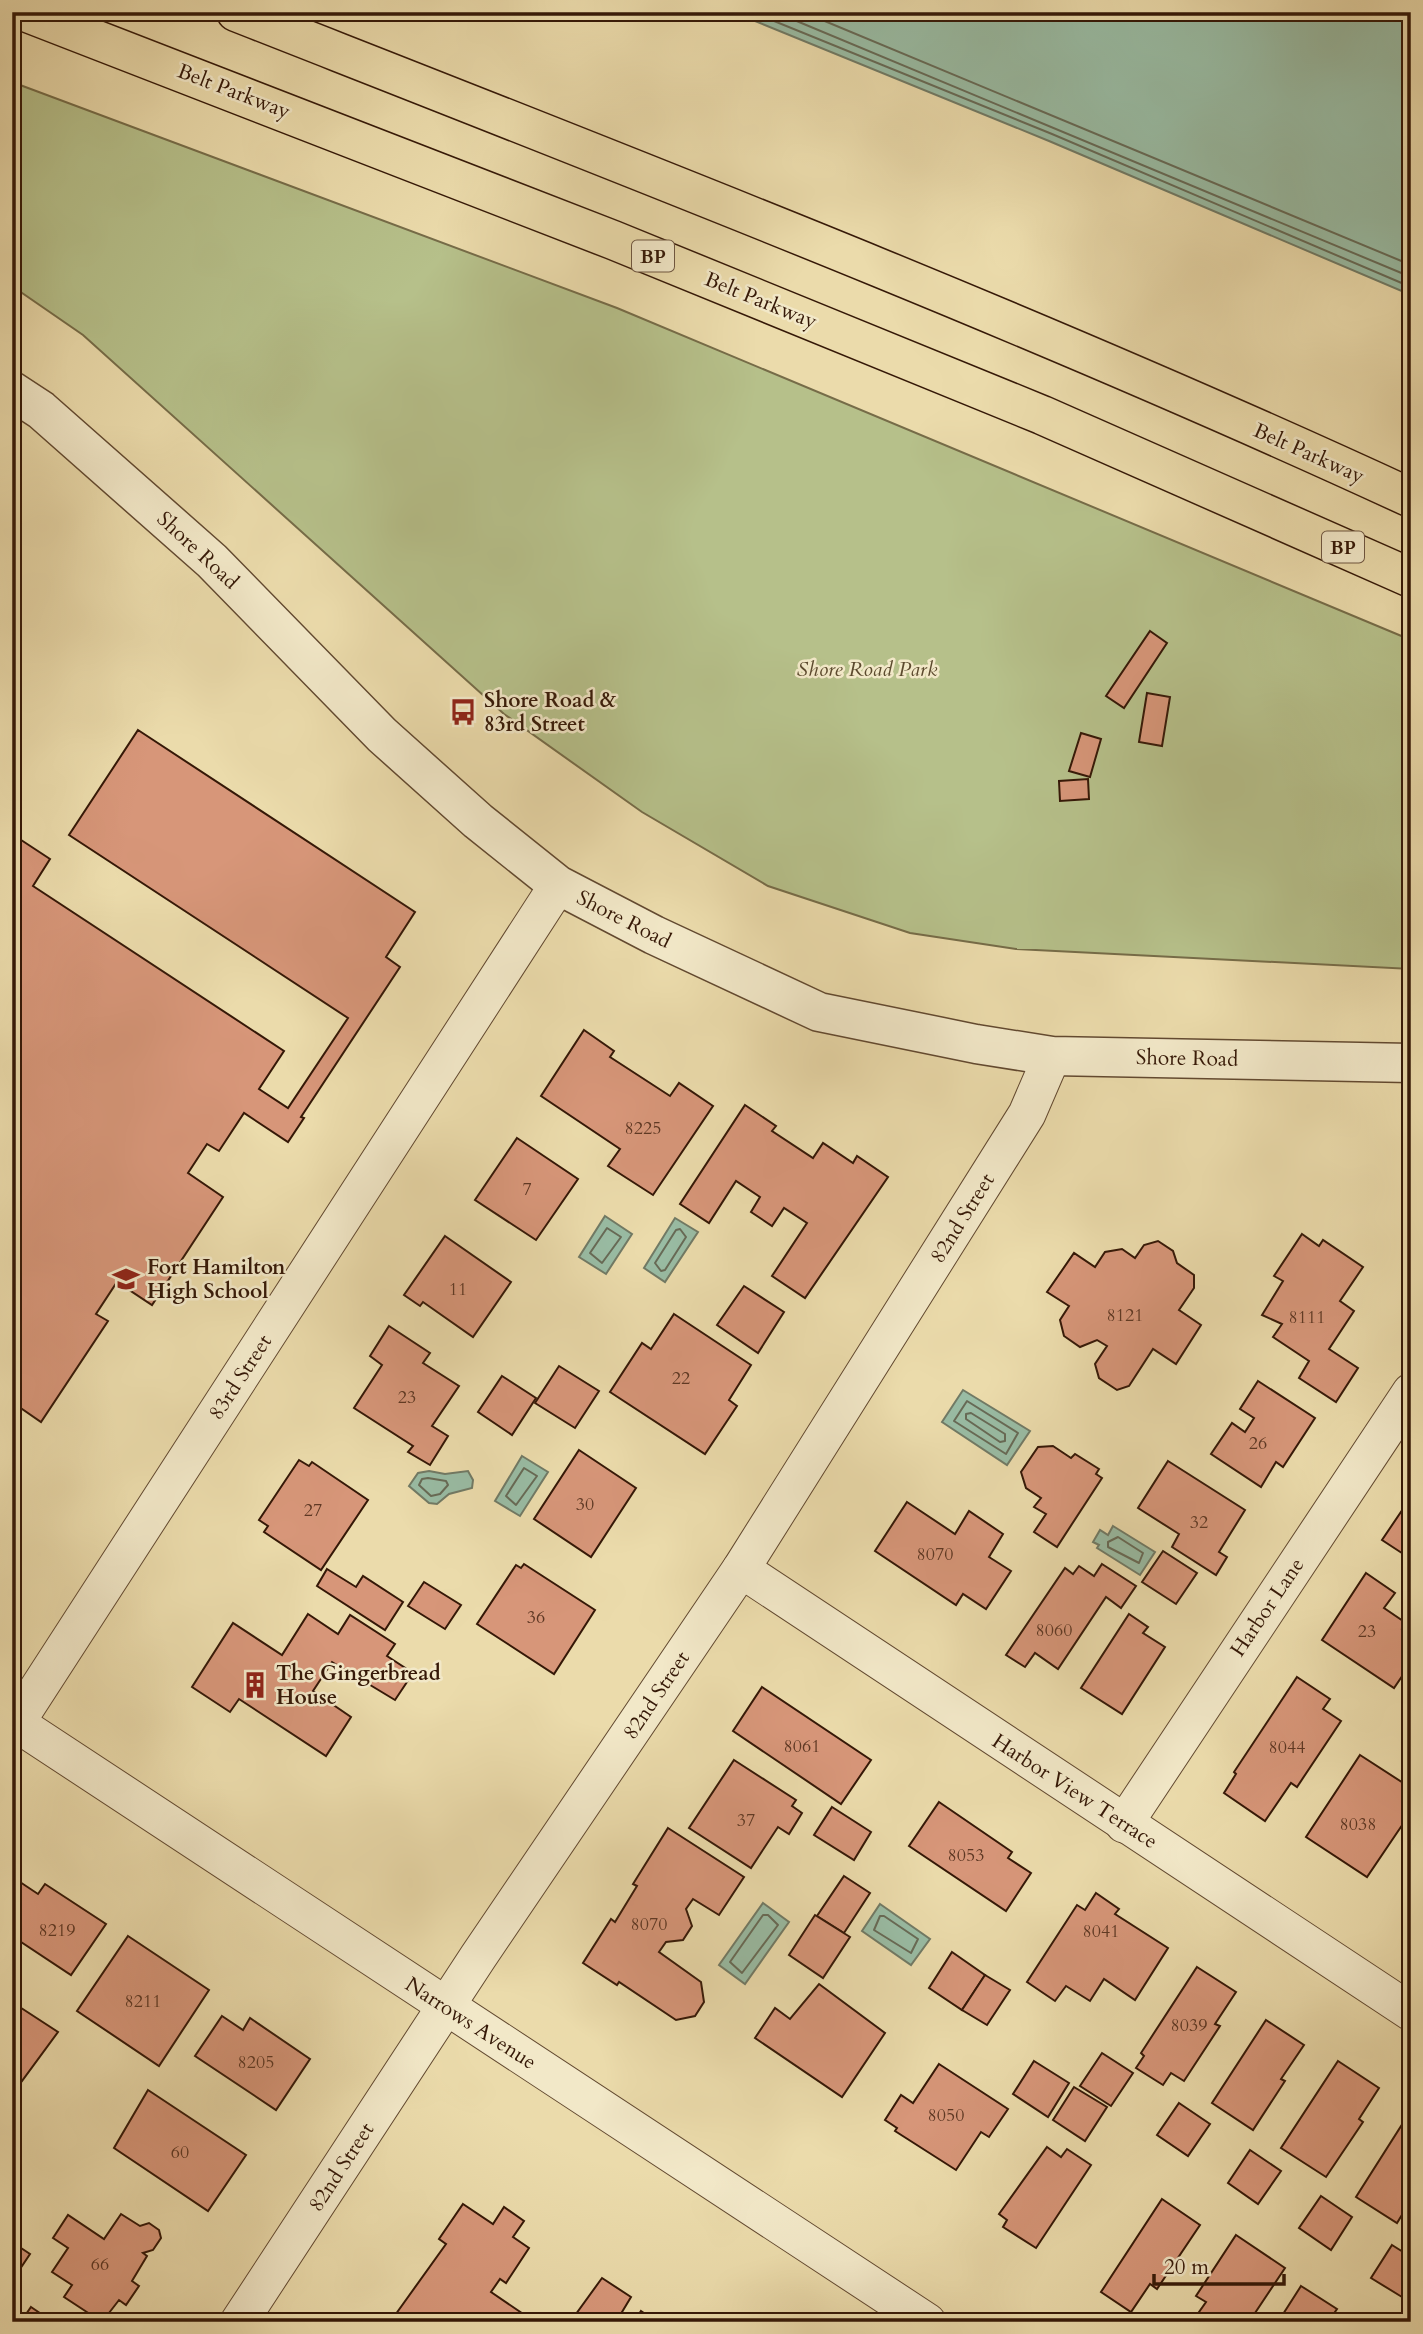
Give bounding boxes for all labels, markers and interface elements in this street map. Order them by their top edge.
street label: Belt Parkway [173,57,294,126]
road number: BP [632,240,674,272]
street label: Belt Parkway [700,265,821,336]
street label: Belt Parkway [1249,416,1369,491]
street label: Shore Road [150,505,245,596]
road number: BP [1322,532,1364,562]
park label: Shore Road Park [797,655,938,684]
place label: Shore Road & 83rd Street [484,686,617,739]
bus stop icon: Shore Road & 83rd Street [448,697,478,727]
street label: Shore Road [572,883,676,956]
street label: Shore Road [1136,1043,1238,1074]
house number: 8225 [625,1116,661,1141]
street label: 82nd Street [923,1168,1002,1269]
house number: 7 [522,1177,532,1202]
place label: Fort Hamilton High School [147,1253,286,1306]
school or university icon: Fort Hamilton High School [111,1264,141,1294]
house number: 11 [449,1277,467,1302]
house number: 8121 [1107,1303,1143,1328]
house number: 8111 [1289,1305,1325,1330]
street label: 83rd Street [202,1329,279,1426]
house number: 22 [672,1366,690,1391]
house number: 23 [398,1385,416,1410]
house number: 26 [1249,1431,1267,1456]
house number: 30 [576,1492,594,1517]
house number: 27 [304,1498,322,1523]
house number: 32 [1190,1510,1208,1535]
house number: 8070 [917,1542,953,1567]
street label: Harbor Lane [1224,1552,1311,1662]
house number: 36 [527,1605,545,1630]
house number: 8060 [1036,1618,1072,1643]
house number: 23 [1358,1619,1376,1644]
street label: 82nd Street [616,1645,697,1745]
place label: The Gingerbread House [276,1659,441,1712]
building icon: The Gingerbread House [240,1670,270,1700]
street label: Harbor View Terrace [986,1727,1163,1856]
house number: 8061 [784,1734,820,1759]
house number: 8044 [1269,1735,1305,1760]
house number: 37 [737,1808,755,1833]
house number: 8038 [1340,1812,1376,1837]
house number: 8053 [948,1843,984,1868]
house number: 8070 [631,1912,667,1937]
house number: 8219 [39,1918,75,1943]
house number: 8041 [1083,1919,1119,1944]
street label: Narrows Avenue [399,1970,542,2077]
house number: 8211 [125,1989,161,2014]
house number: 8039 [1171,2013,1207,2038]
house number: 8205 [238,2050,274,2075]
house number: 8050 [928,2103,964,2128]
street label: 82nd Street [302,2117,381,2217]
house number: 60 [171,2140,189,2165]
scale bar [1154,2243,1283,2287]
house number: 66 [91,2252,109,2277]
text: 20 m [1164,2253,1209,2282]

